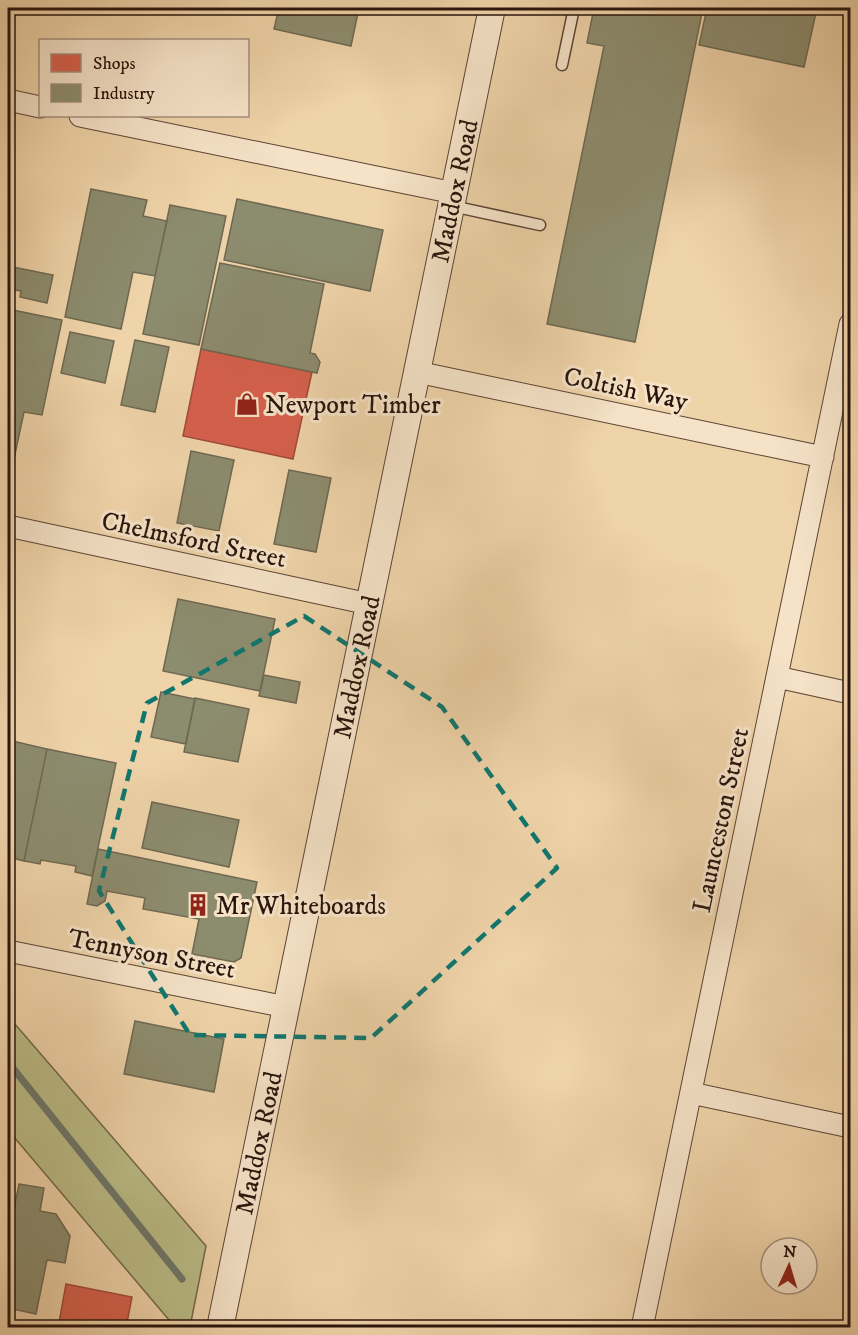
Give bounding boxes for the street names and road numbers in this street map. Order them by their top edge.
street label: Maddox Road [424,117,487,266]
street label: Coltish Way [561,360,691,419]
street label: Chelmsford Street [98,505,289,576]
street label: Maddox Road [326,593,389,742]
street label: Launceston Street [686,725,757,916]
street label: Tennyson Street [66,922,238,987]
street label: Maddox Road [228,1069,291,1218]

